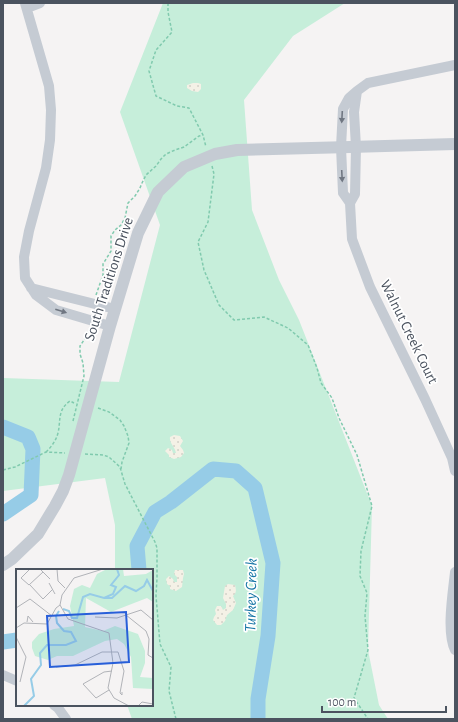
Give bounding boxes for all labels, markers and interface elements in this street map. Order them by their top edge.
one-way arrow [339,111,346,123]
one-way arrow [339,170,346,182]
street label: South Traditions Drive [82,215,136,343]
street label: Walnut Creek Court [377,278,441,386]
one-way arrow [56,308,68,314]
water label: Turkey Creek [242,558,260,632]
inset map [16,569,153,706]
scale bar [322,688,446,714]
text: 100 m [328,696,356,708]

